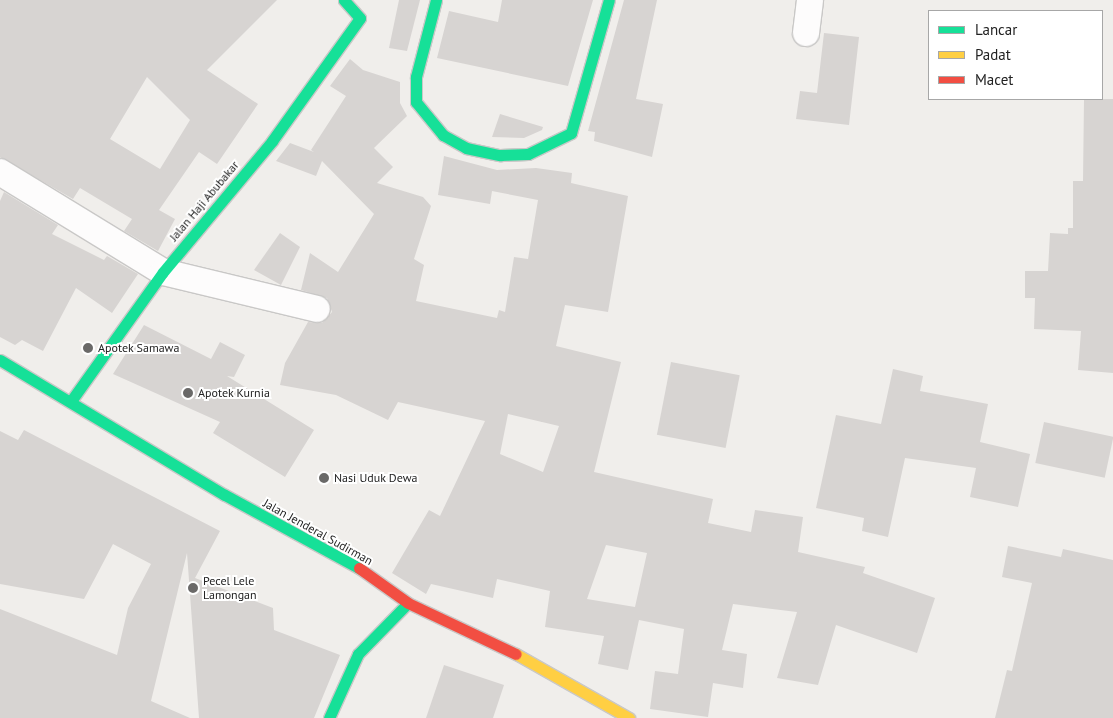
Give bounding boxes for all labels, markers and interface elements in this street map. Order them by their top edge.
legend [928,10,1103,100]
text: Lancar [975,20,1017,39]
text: Padat [975,45,1011,64]
text: Macet [975,70,1013,89]
street label: Jalan Haji Abubakar [166,158,242,244]
place label: Apotek Samawa [98,341,180,355]
marker: Apotek Samawa [82,342,94,354]
place label: Apotek Kurnia [198,386,270,400]
marker: Apotek Kurnia [182,387,194,399]
place label: Nasi Uduk Dewa [334,471,418,485]
marker: Nasi Uduk Dewa [318,472,330,484]
street label: Jalan Jenderal Sudirman [261,496,375,568]
place label: Pecel Lele Lamongan [203,574,257,602]
marker: Pecel Lele Lamongan [187,582,199,594]

